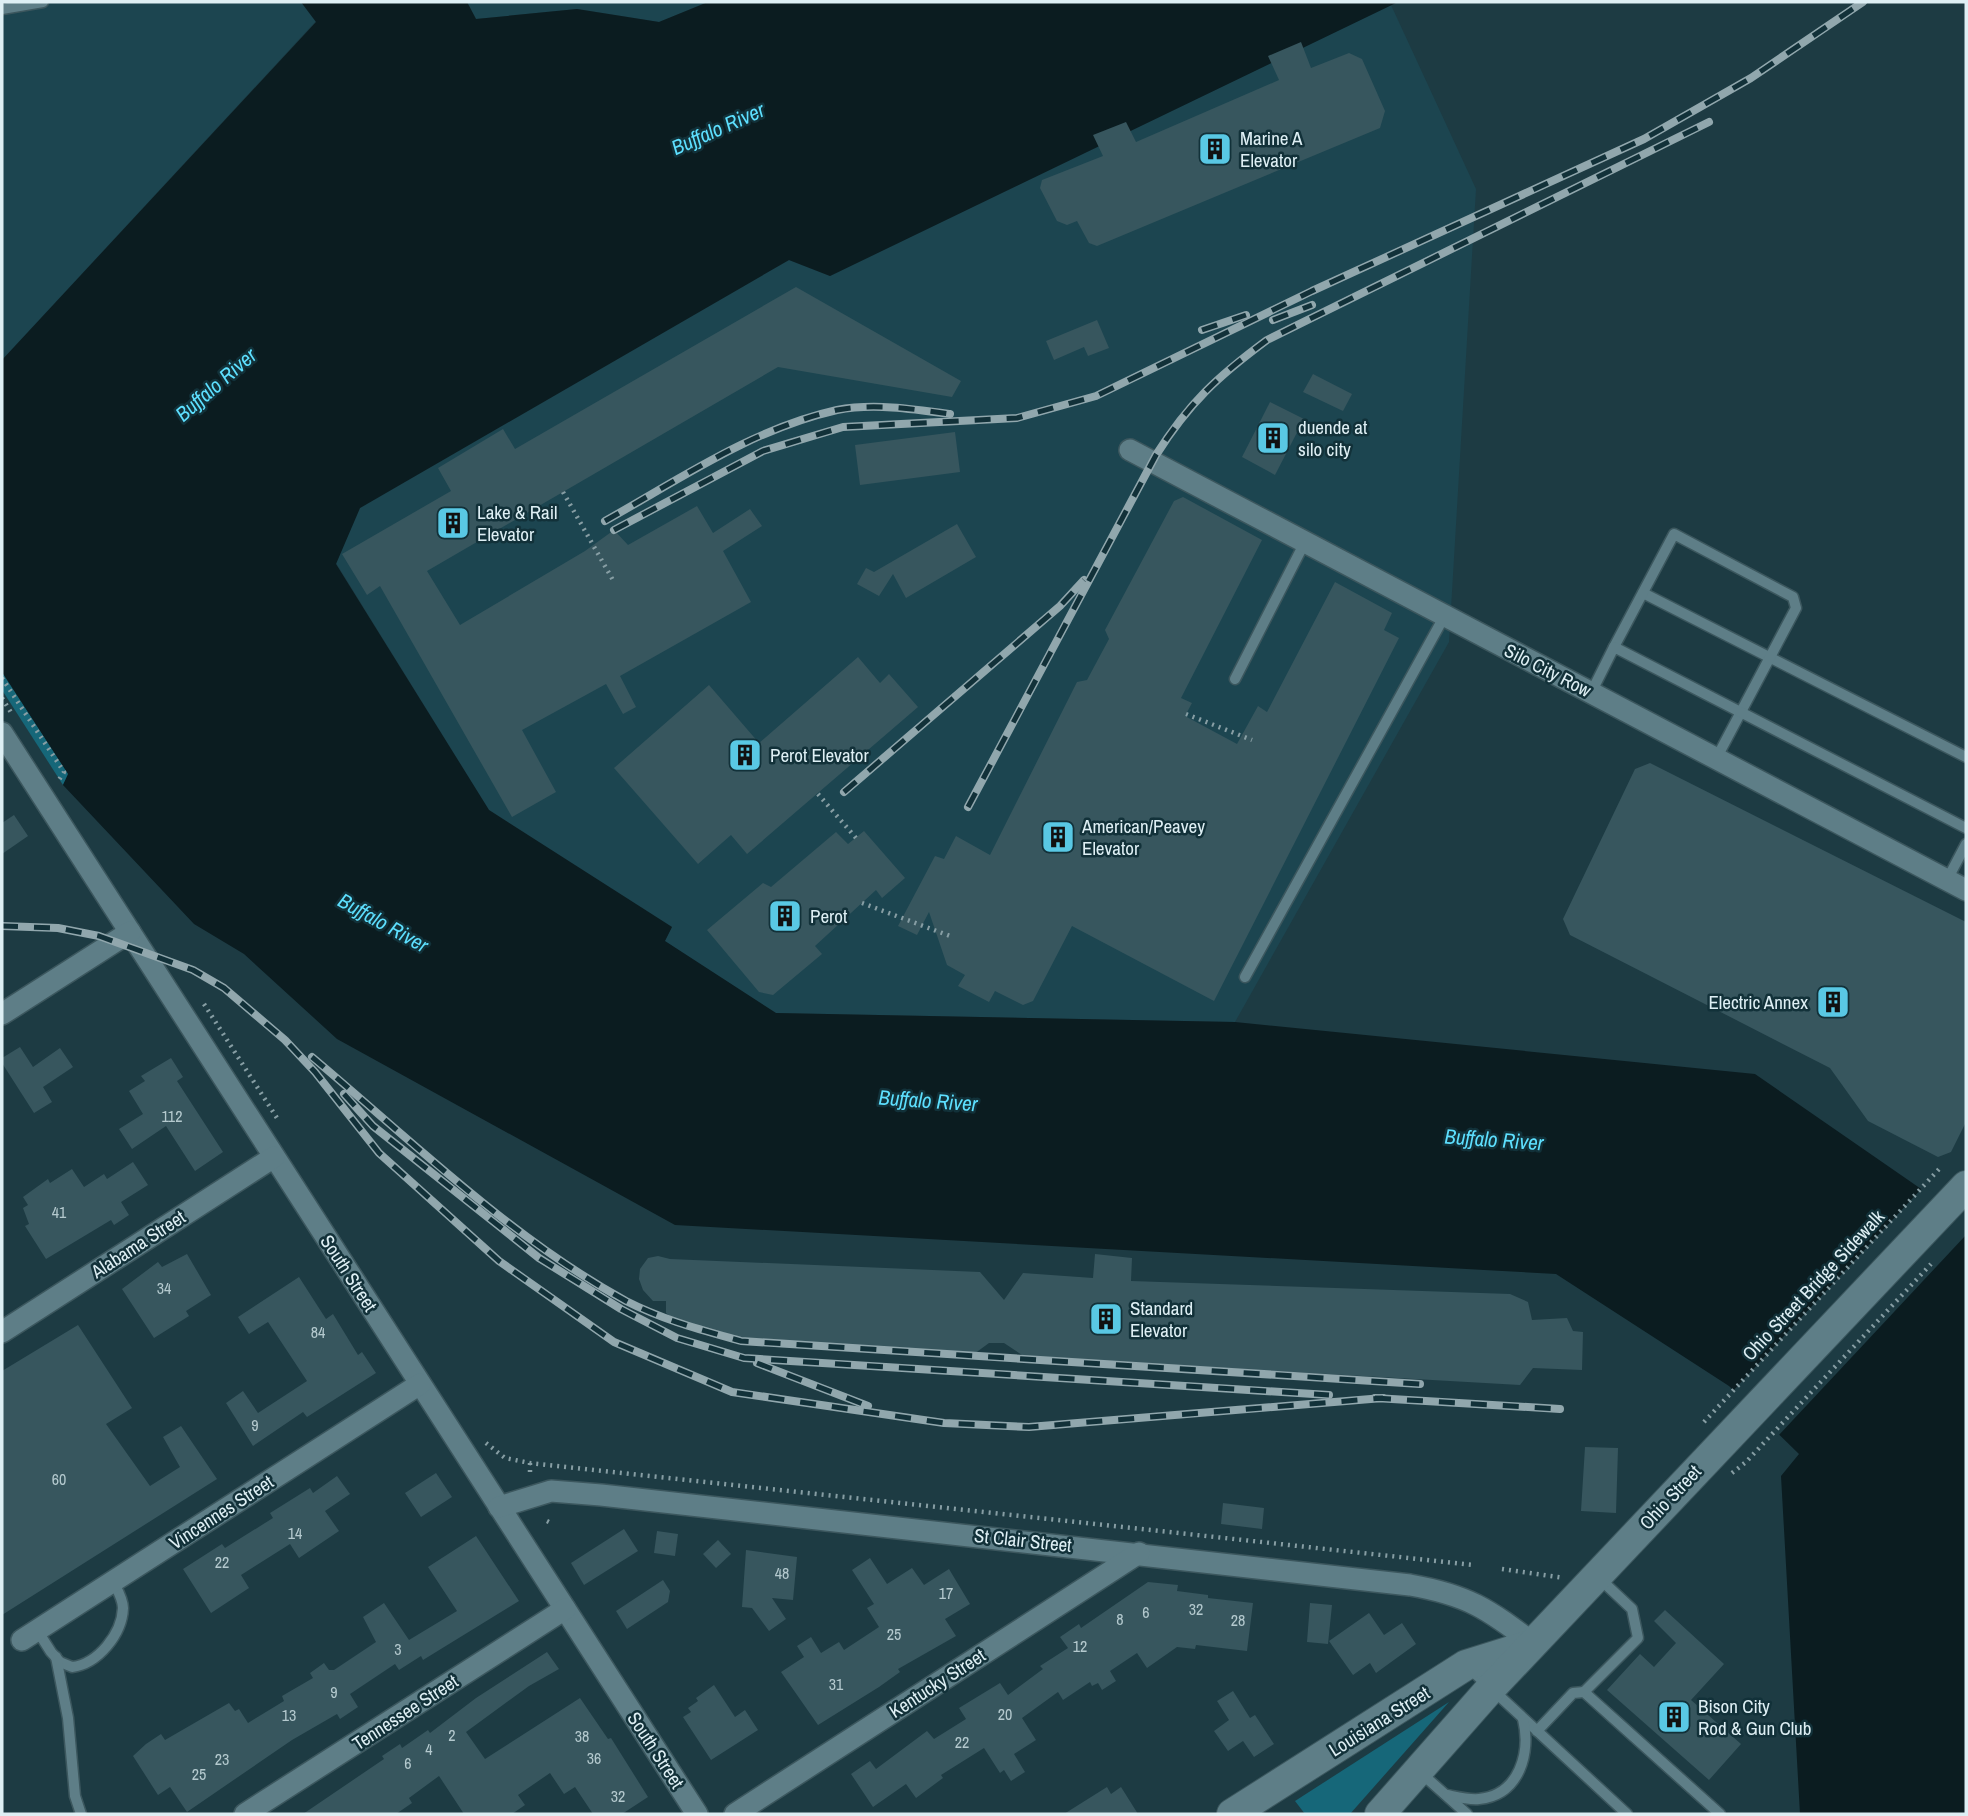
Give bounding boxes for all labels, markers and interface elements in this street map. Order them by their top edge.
water label: Buffalo River [667,95,770,162]
place label: Marine A Elevator [1240,125,1303,173]
building icon: Marine A Elevator [1196,130,1234,168]
water label: Buffalo River [169,340,264,428]
place label: duende at silo city [1298,414,1368,462]
building icon: duende at silo city [1254,419,1292,457]
place label: Lake & Rail Elevator [477,499,558,547]
building icon: Lake & Rail Elevator [434,504,472,542]
street label: Silo City Row [1500,637,1597,703]
building icon: Perot Elevator [726,736,764,774]
place label: Perot Elevator [770,742,870,768]
place label: American/Peavey Elevator [1081,813,1205,861]
building icon: American/Peavey Elevator [1039,818,1077,856]
water label: Buffalo River [333,886,435,960]
building icon: Perot [766,897,804,935]
place label: Perot [810,903,848,929]
building icon: Electric Annex [1814,983,1852,1021]
place label: Electric Annex [1708,989,1808,1015]
water label: Buffalo River [878,1083,980,1119]
house number: 112 [162,1105,182,1127]
water label: Buffalo River [1444,1122,1546,1158]
house number: 41 [52,1201,67,1223]
street label: Alabama Street [85,1203,191,1285]
street label: Ohio Street Bridge Sidewalk [1736,1204,1890,1366]
street label: South Street [315,1230,384,1317]
house number: 34 [157,1277,171,1299]
place label: Standard Elevator [1130,1295,1193,1343]
building icon: Standard Elevator [1087,1300,1125,1338]
house number: 84 [311,1321,325,1343]
house number: 9 [251,1414,259,1436]
street label: Ohio Street [1633,1459,1707,1535]
house number: 60 [52,1468,66,1490]
street label: Vincennes Street [164,1468,279,1555]
house number: 14 [288,1522,302,1544]
street label: St Clair Street [973,1522,1074,1558]
house number: 22 [215,1551,229,1573]
house number: 48 [775,1562,789,1584]
house number: 17 [939,1582,953,1604]
house number: 32 [1189,1598,1203,1620]
house number: 6 [1142,1601,1150,1623]
house number: 8 [1116,1608,1124,1630]
house number: 28 [1231,1609,1245,1631]
house number: 25 [887,1623,901,1645]
house number: 12 [1073,1635,1087,1657]
house number: 3 [394,1638,402,1660]
street label: Kentucky Street [884,1642,991,1724]
street label: Tennessee Street [347,1668,463,1756]
house number: 31 [829,1673,844,1695]
street label: Louisiana Street [1324,1679,1435,1762]
house number: 9 [330,1681,338,1703]
place label: Bison City Rod & Gun Club [1698,1693,1811,1741]
building icon: Bison City Rod & Gun Club [1655,1698,1693,1736]
house number: 20 [998,1703,1012,1725]
house number: 13 [282,1704,296,1726]
street label: South Street [622,1707,691,1794]
house number: 2 [448,1724,456,1746]
house number: 38 [575,1725,589,1747]
house number: 22 [955,1731,969,1753]
house number: 4 [425,1738,433,1760]
house number: 36 [587,1747,601,1769]
house number: 23 [215,1748,229,1770]
house number: 6 [404,1752,412,1774]
house number: 25 [192,1763,206,1785]
house number: 32 [611,1785,625,1807]

